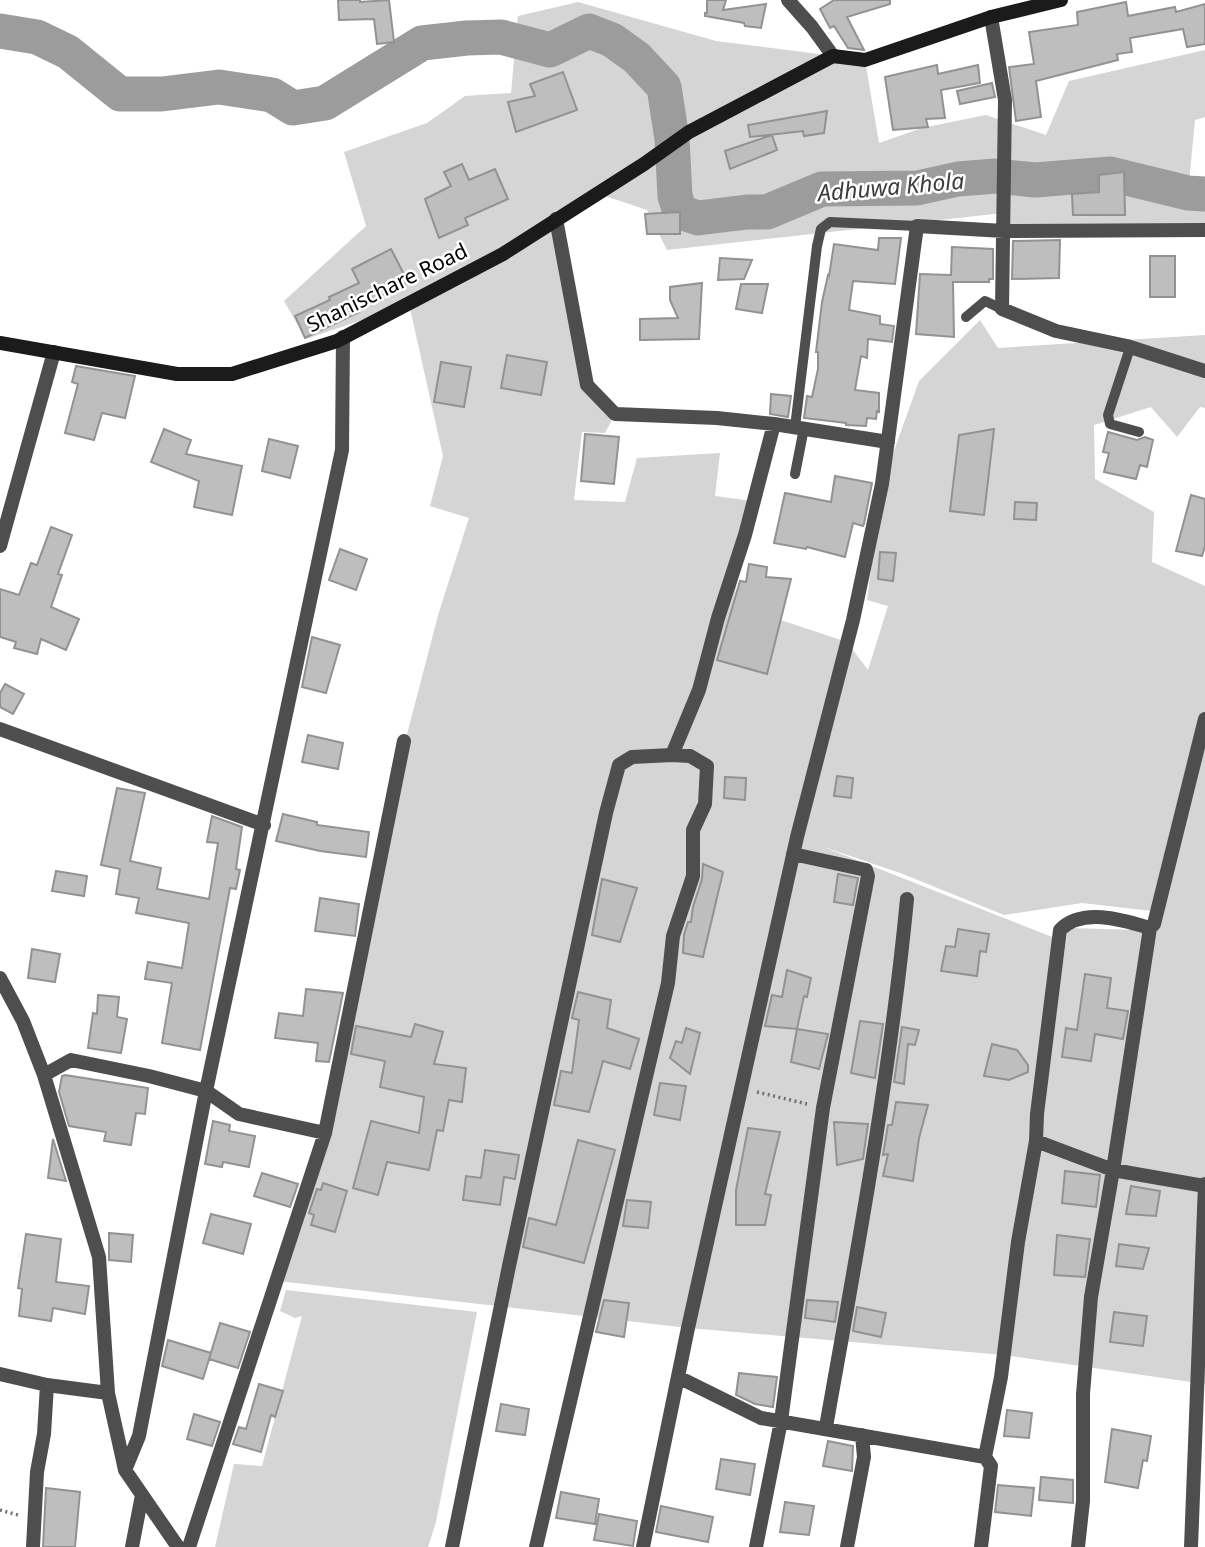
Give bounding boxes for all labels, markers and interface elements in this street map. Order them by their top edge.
water label: Adhuwa Khola [814,164,965,209]
street label: Shanischare Road [302,236,472,338]

